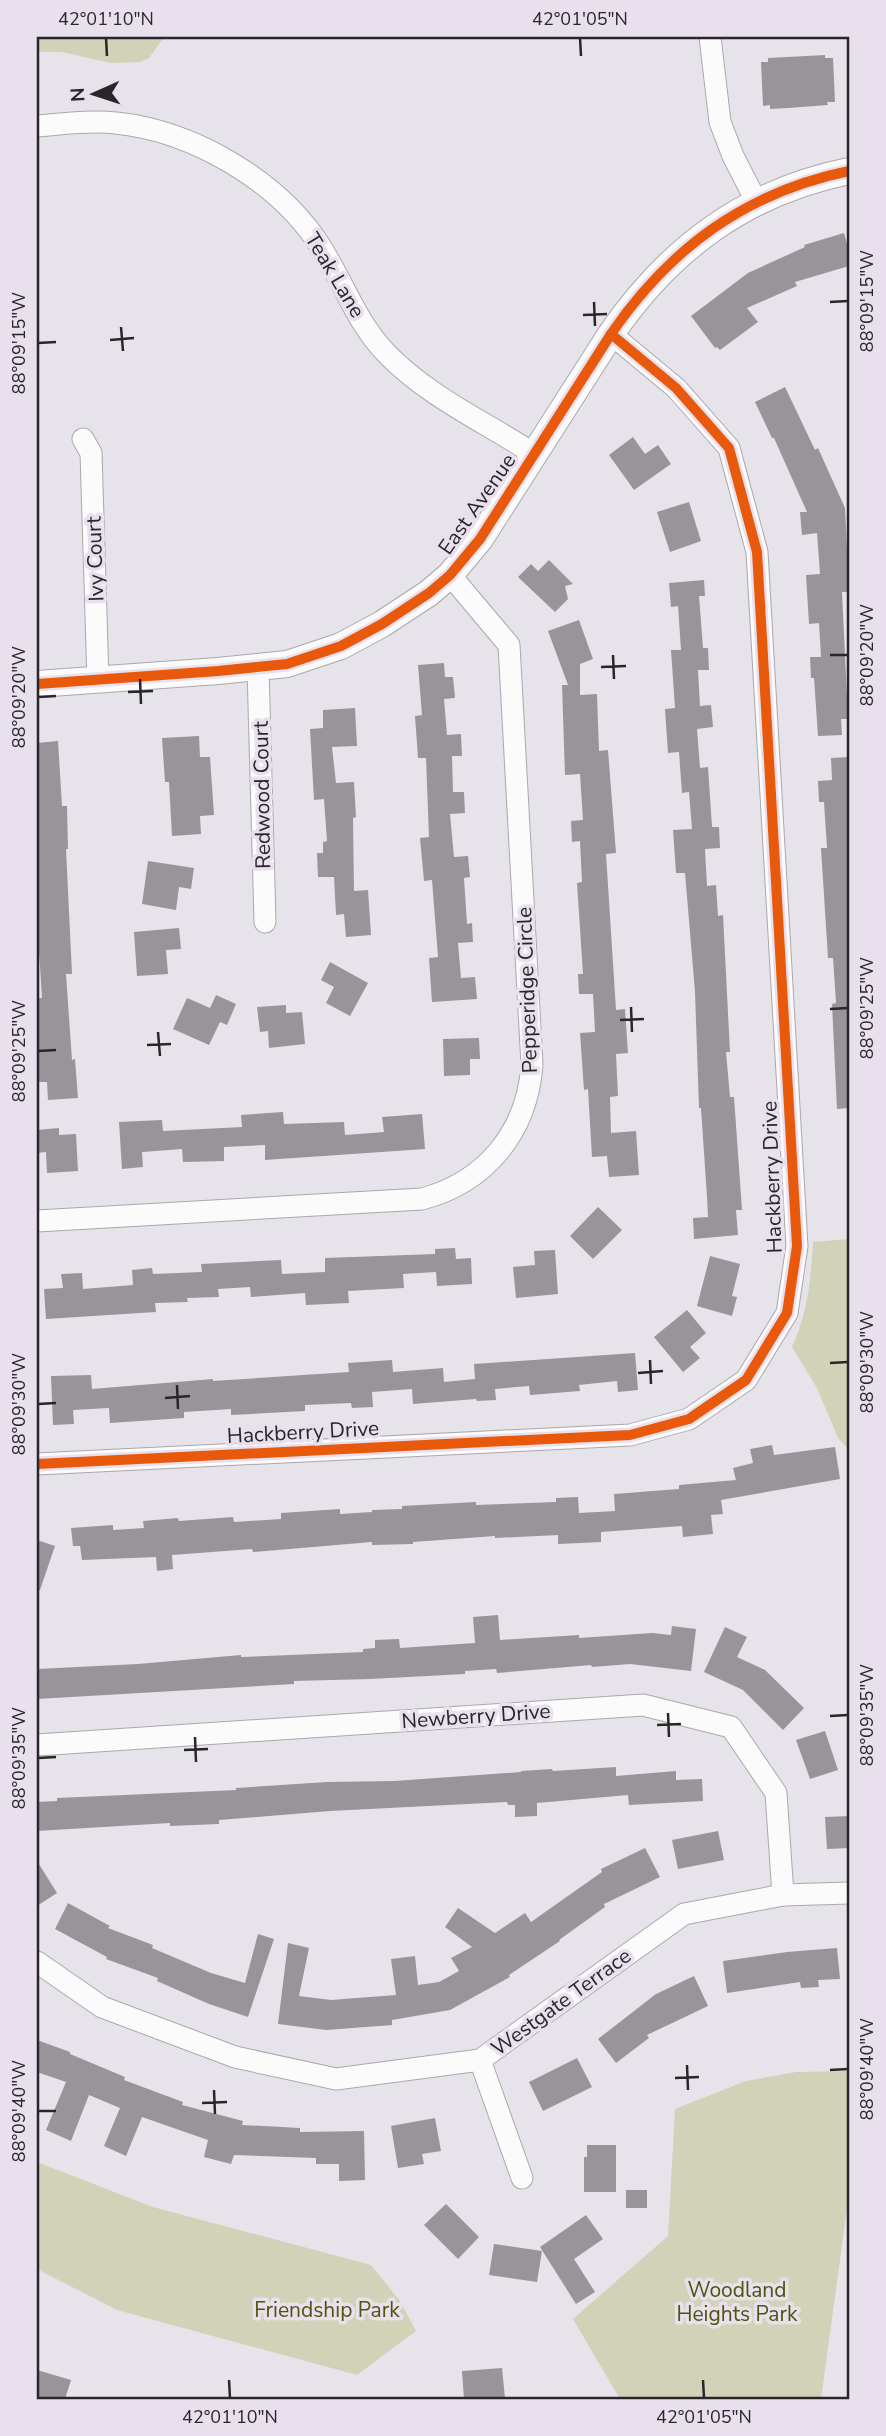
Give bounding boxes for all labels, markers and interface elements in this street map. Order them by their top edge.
text: 42°01'10"N [58,7,154,31]
text: 42°01'05"N [532,7,628,31]
north arrow [60,60,130,130]
text: N [65,87,91,103]
street label: Teak Lane [299,227,371,323]
text: 88°09'15"W [855,250,879,352]
text: 88°09'15"W [7,292,31,394]
street label: East Avenue [432,448,522,560]
street label: Ivy Court [80,515,110,602]
text: 88°09'20"W [855,604,879,706]
text: 88°09'20"W [7,646,31,748]
street label: Redwood Court [247,720,277,869]
street label: Pepperidge Circle [510,906,544,1074]
text: 88°09'25"W [855,957,879,1059]
text: 88°09'25"W [7,1000,31,1102]
street label: Hackberry Drive [755,1100,789,1254]
text: 88°09'30"W [855,1311,879,1413]
text: 88°09'30"W [7,1353,31,1455]
street label: Hackberry Drive [226,1414,380,1450]
text: 88°09'35"W [855,1664,879,1766]
street label: Newberry Drive [401,1697,551,1735]
text: 88°09'35"W [7,1707,31,1809]
street label: Westgate Terrace [485,1942,637,2062]
text: 88°09'40"W [855,2018,879,2120]
text: 88°09'40"W [7,2060,31,2162]
park label: Woodland Heights Park [676,2276,798,2328]
park label: Friendship Park [254,2296,400,2324]
text: 42°01'10"N [182,2405,278,2429]
text: 42°01'05"N [656,2405,752,2429]

